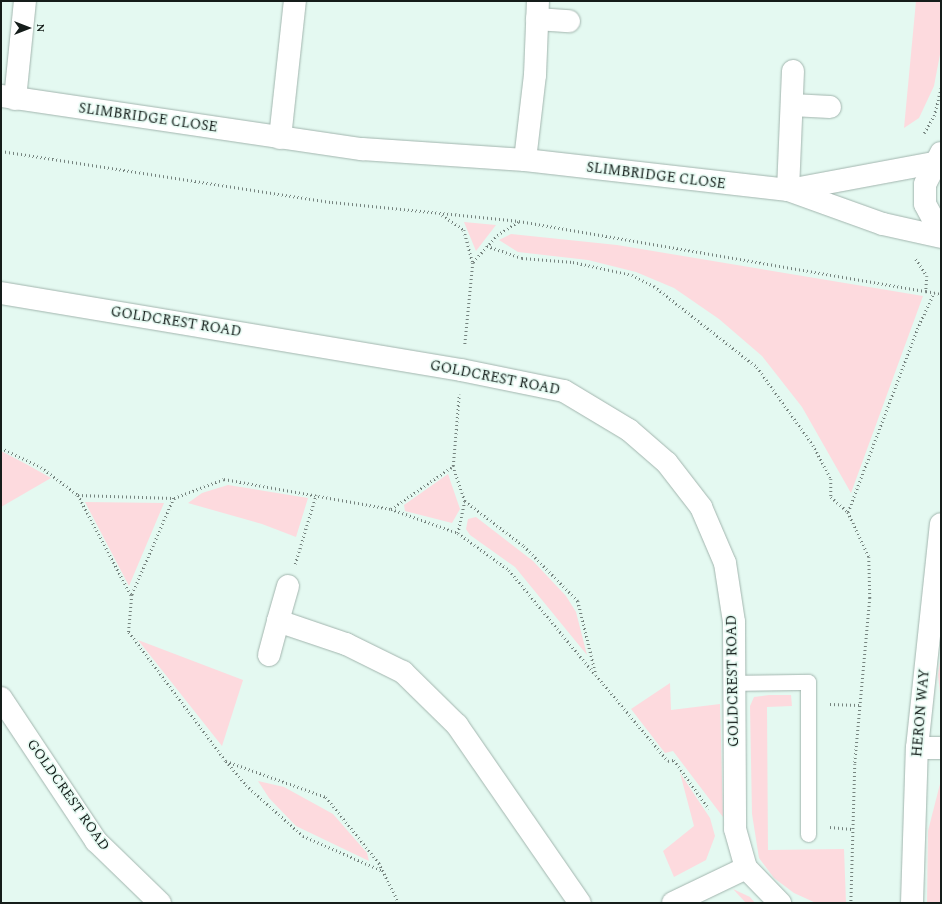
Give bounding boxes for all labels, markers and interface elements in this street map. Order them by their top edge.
north arrow [8,8,48,48]
text: N [32,24,49,32]
street label: SLIMBRIDGE CLOSE [77,100,219,136]
street label: SLIMBRIDGE CLOSE [585,159,727,193]
street label: GOLDCREST ROAD [109,303,243,341]
street label: GOLDCREST ROAD [429,357,561,399]
street label: GOLDCREST ROAD [723,615,743,747]
street label: HERON WAY [909,668,933,758]
street label: GOLDCREST ROAD [23,736,113,854]

